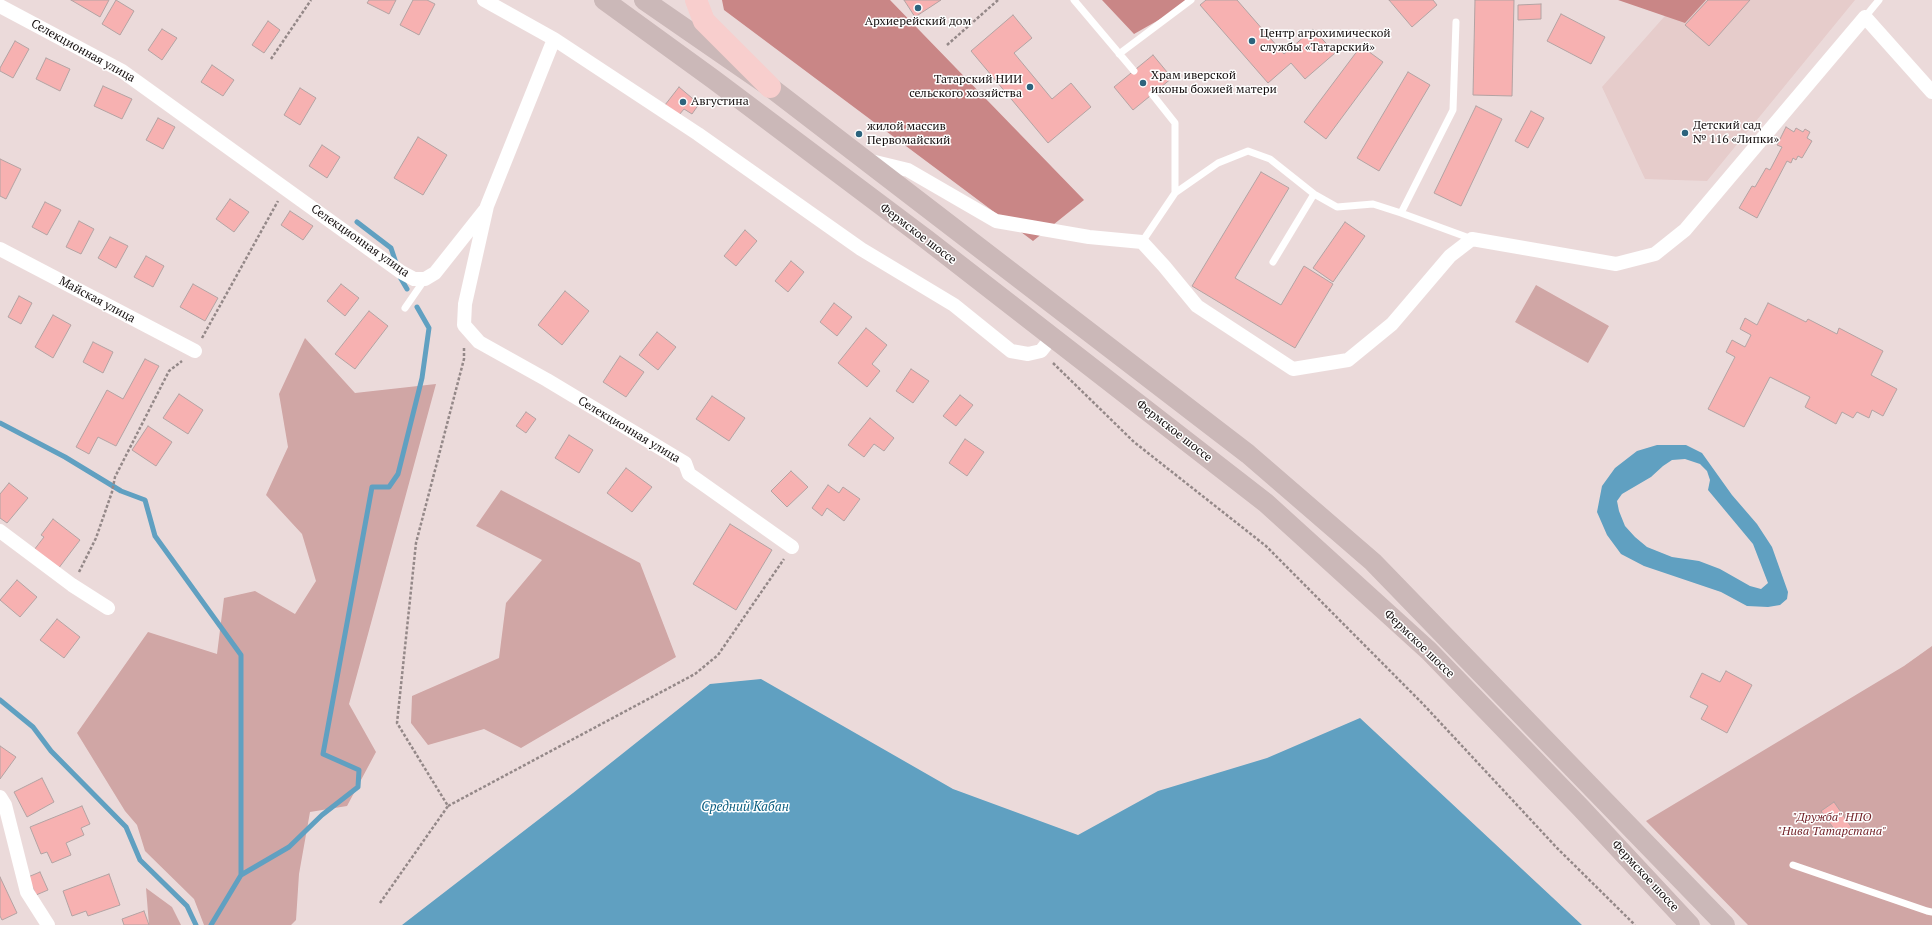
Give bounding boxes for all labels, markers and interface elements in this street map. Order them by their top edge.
marker: Архиерейский дом [913,3,923,13]
place label: Архиерейский дом [865,15,971,29]
street label: Селекционная улица [28,16,138,86]
place label: Центр агрохимической службы «Татарский» [1260,27,1391,55]
marker: Центр агрохимической службы «Татарский» [1247,36,1257,46]
place label: Храм иверской иконы божией матери [1151,69,1277,97]
place label: Татарский НИИ сельского хозяйства [909,73,1022,101]
marker: Храм иверской иконы божией матери [1138,78,1148,88]
marker: Татарский НИИ сельского хозяйства [1025,82,1035,92]
place label: Августина [691,95,749,109]
marker: Августина [678,97,688,107]
place label: Детский сад № 116 «Липки» [1693,119,1779,147]
place label: жилой массив Первомайский [867,120,950,148]
marker: Детский сад № 116 «Липки» [1680,128,1690,138]
marker: жилой массив Первомайский [854,129,864,139]
street label: Фермское шоссе [877,201,959,267]
street label: Селекционная улица [308,202,412,280]
street label: Майская улица [56,274,138,326]
street label: Селекционная улица [575,394,683,466]
street label: Фермское шоссе [1133,397,1215,465]
street label: Фермское шоссе [1381,607,1457,681]
water label: Средний Кабан [701,799,789,815]
park label: "Дружба" НПО "Нива Татарстана" [1778,811,1886,839]
street label: Фермское шоссе [1608,837,1682,915]

